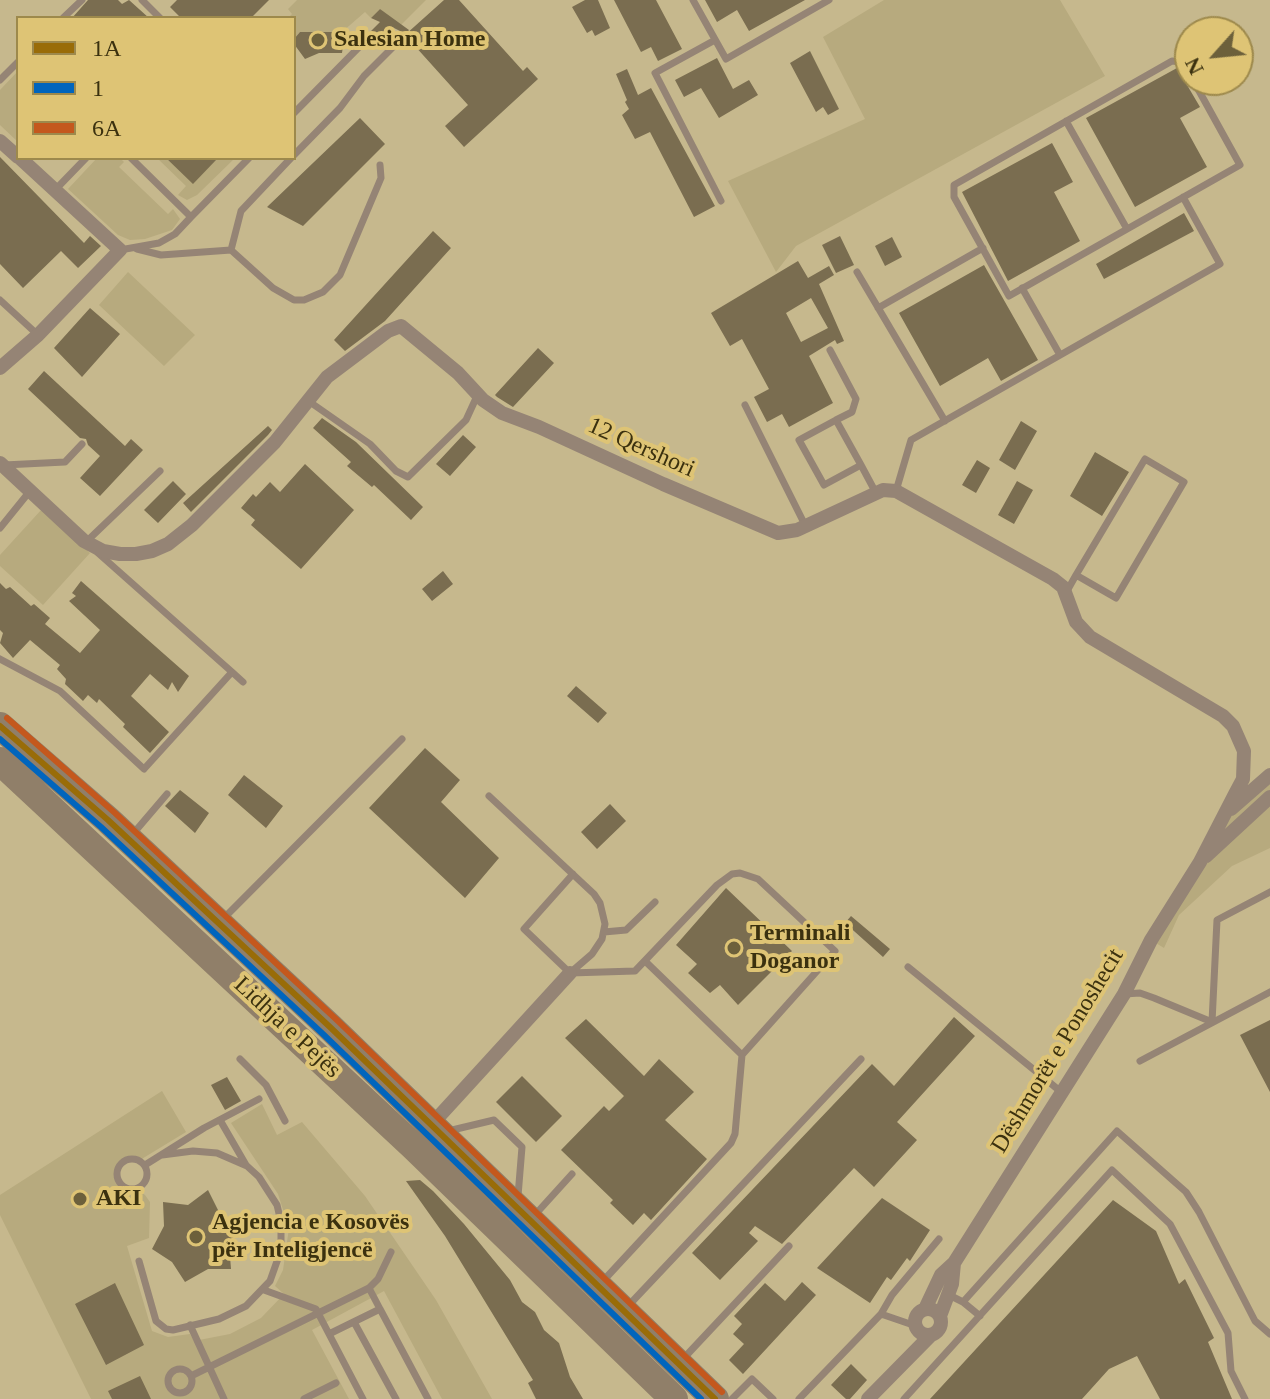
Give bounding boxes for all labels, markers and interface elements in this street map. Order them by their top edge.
legend [16,16,296,160]
north arrow [1174,16,1254,96]
place label: Salesian Home [334,26,485,54]
marker: Salesian Home [309,31,327,49]
text: 1A [92,35,121,61]
text: N [1179,53,1209,79]
text: 1 [92,75,104,101]
text: 6A [92,115,121,141]
street label: 12 Qershori [583,412,699,484]
place label: Terminali Doganor [750,920,850,976]
marker: Terminali Doganor [725,939,743,957]
street label: Dëshmorët e Ponoshecit [986,944,1130,1158]
street label: Lidhja e Pejës [227,971,347,1085]
place label: AKI [96,1185,141,1213]
marker: AKI [71,1190,89,1208]
place label: Agjencia e Kosovës për Inteligjencë [212,1209,409,1265]
marker: Agjencia e Kosovës për Inteligjencë [187,1228,205,1246]

